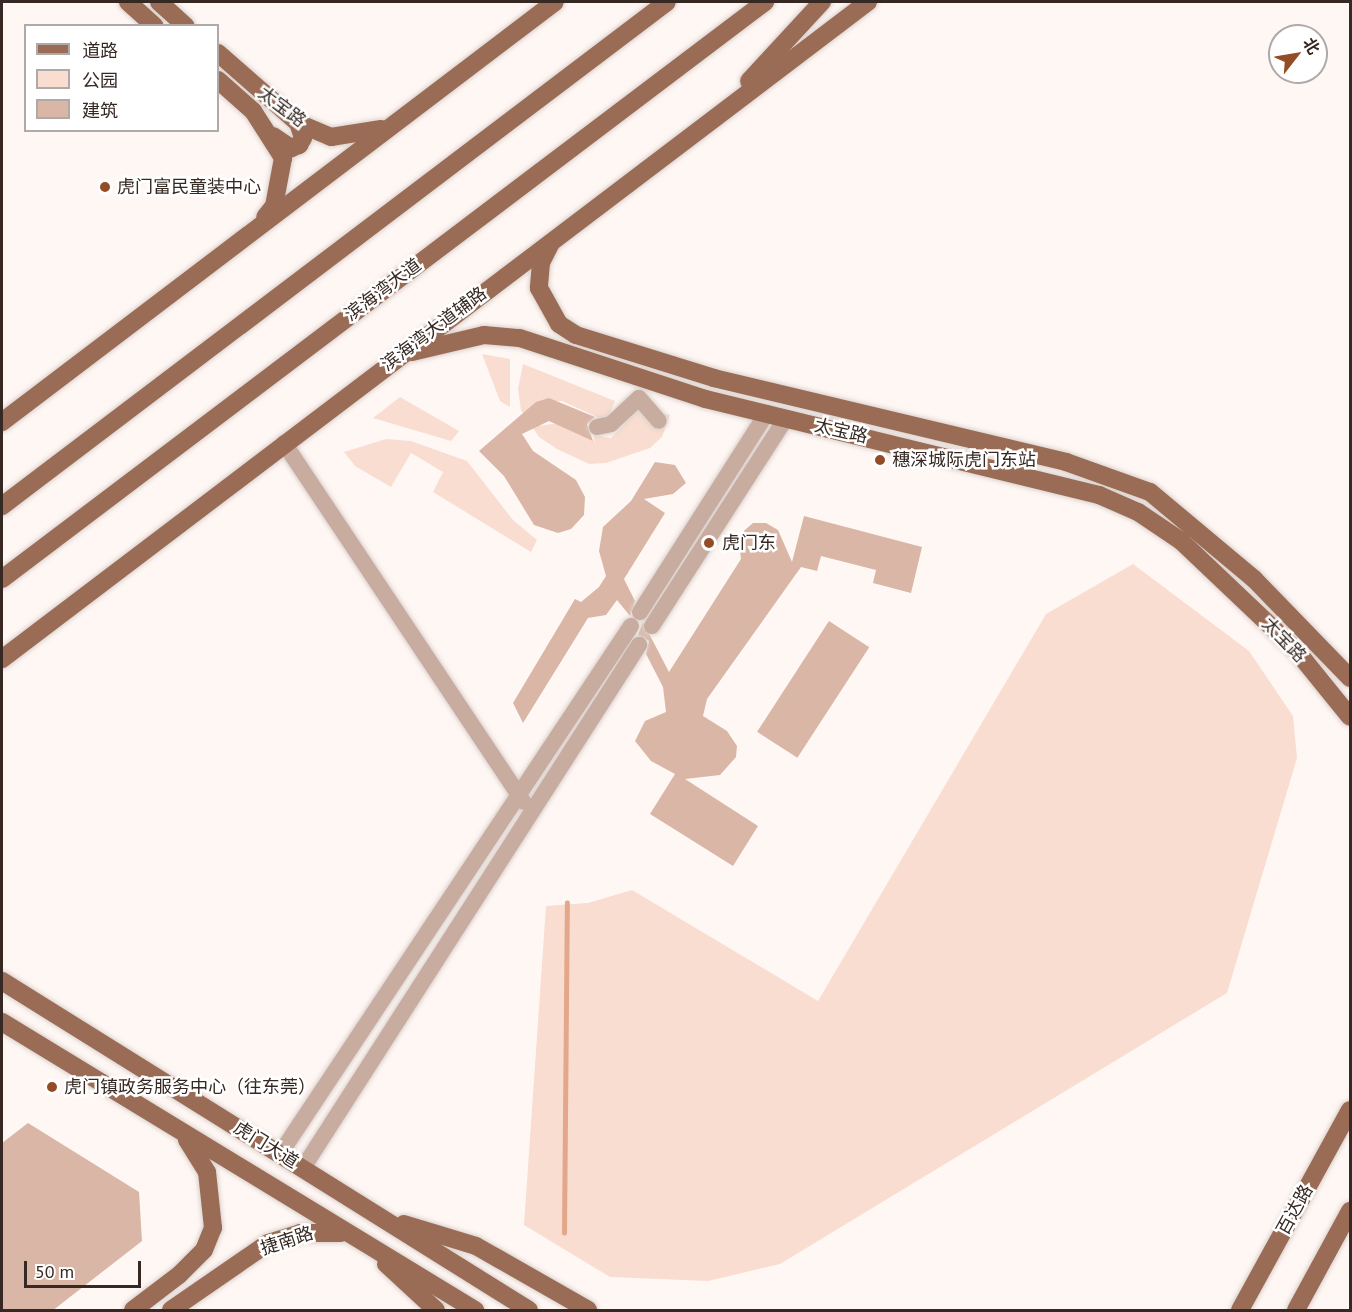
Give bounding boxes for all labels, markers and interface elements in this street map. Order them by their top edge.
legend [24,24,219,132]
north arrow [1268,24,1328,84]
text: 北 [1299,34,1324,58]
text: 道路 [82,39,118,62]
text: 公园 [82,69,118,92]
street label: 太宝路 [254,82,310,132]
text: 建筑 [82,99,118,122]
place label: 虎门富民童装中心 [117,176,261,198]
marker: 虎门富民童装中心 [98,180,112,194]
street label: 滨海湾大道 [341,254,425,326]
street label: 滨海湾大道辅路 [377,282,491,376]
street label: 太宝路 [812,414,870,448]
place label: 穗深城际虎门东站 [892,449,1036,471]
marker: 穗深城际虎门东站 [873,453,887,467]
place label: 虎门东 [722,532,776,554]
marker: 虎门东 [700,534,718,552]
street label: 太宝路 [1257,613,1311,667]
place label: 虎门镇政务服务中心（往东莞） [64,1076,316,1098]
marker: 虎门镇政务服务中心（往东莞） [45,1080,59,1094]
street label: 虎门大道 [230,1117,302,1173]
street label: 百达路 [1272,1181,1318,1239]
street label: 捷南路 [258,1222,316,1260]
scale bar [27,1249,144,1287]
text: 50 m [35,1260,74,1283]

